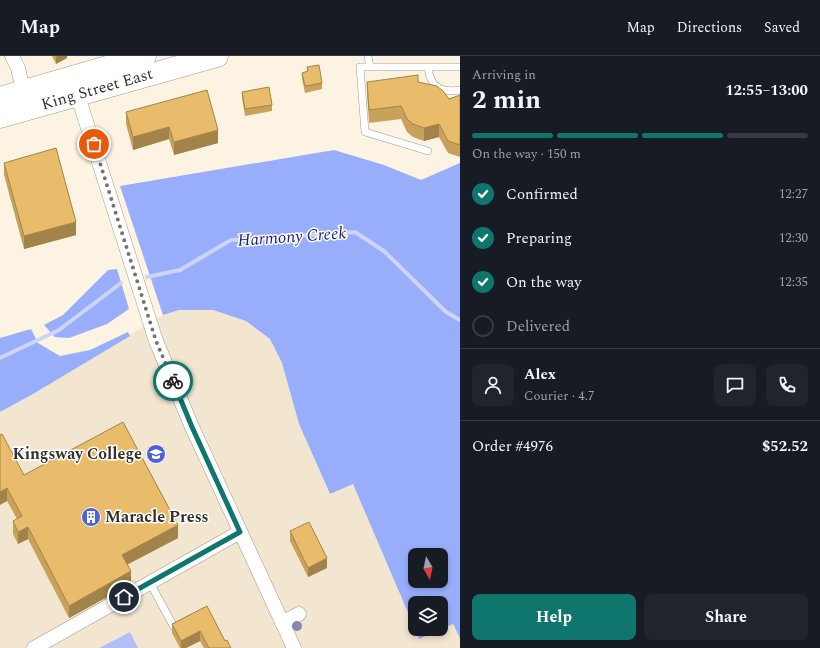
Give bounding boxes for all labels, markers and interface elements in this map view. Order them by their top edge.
text: Map [20,13,60,42]
text: Map [627,17,655,38]
text: Directions [677,17,742,38]
text: Saved [764,17,800,38]
street label: King Street East [38,62,156,116]
text: Arriving in [472,65,536,85]
text: 12:55–13:00 [725,79,808,102]
text: 2 min [472,80,541,120]
pin [77,127,111,161]
icon: bag [83,133,105,155]
text: On the way · 150 m [472,144,581,164]
icon: check [472,183,494,205]
text: Confirmed [506,183,578,206]
text: 12:27 [779,184,808,204]
water label: Harmony Creek [237,220,347,254]
icon: check [472,227,494,249]
text: Preparing [506,227,572,250]
text: 12:30 [779,228,808,248]
icon: check [472,271,494,293]
text: On the way [506,271,581,294]
text: 12:35 [779,272,808,292]
text: Delivered [506,315,570,338]
courier [153,361,193,401]
text: Alex [524,363,556,386]
button: person [472,364,514,406]
button: chat [714,364,756,406]
button: phone [766,364,808,406]
icon: bike [162,370,184,392]
text: Courier · 4.7 [524,386,594,406]
text: Order #4976 [472,435,553,458]
text: $52.52 [762,435,808,458]
place label: Kingsway College [12,442,142,466]
school or university icon: Kingsway College [145,443,167,465]
place label: Maracle Press [105,505,209,529]
building icon: Maracle Press [80,506,102,528]
north arrow [408,548,448,588]
map controls [408,548,448,636]
pin [107,580,141,614]
icon: home [113,586,135,608]
button: Help [472,594,636,640]
button: Share [644,594,808,640]
button: layers [408,596,448,636]

